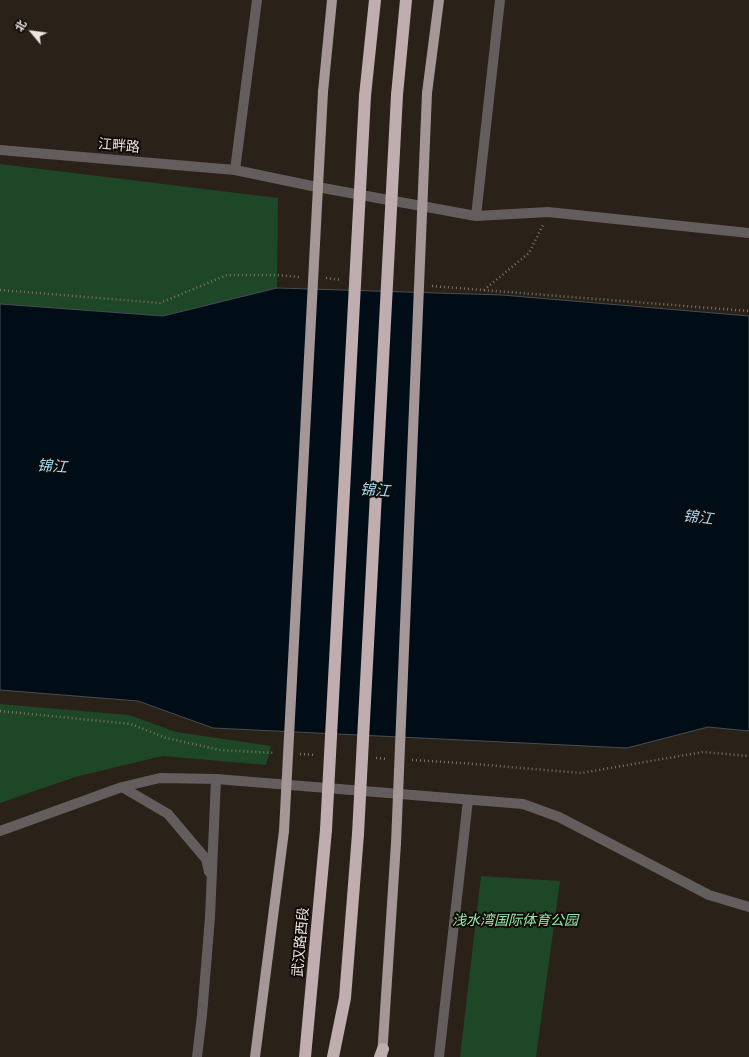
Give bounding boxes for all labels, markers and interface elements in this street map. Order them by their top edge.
north arrow [12,12,52,52]
text: 北 [13,18,29,34]
street label: 江畔路 [97,136,141,156]
water label: 锦江 [36,457,68,477]
water label: 锦江 [359,481,391,501]
water label: 锦江 [682,507,714,529]
street label: 武汉路西段 [290,906,312,978]
park label: 浅水湾国际体育公园 [452,913,578,929]

